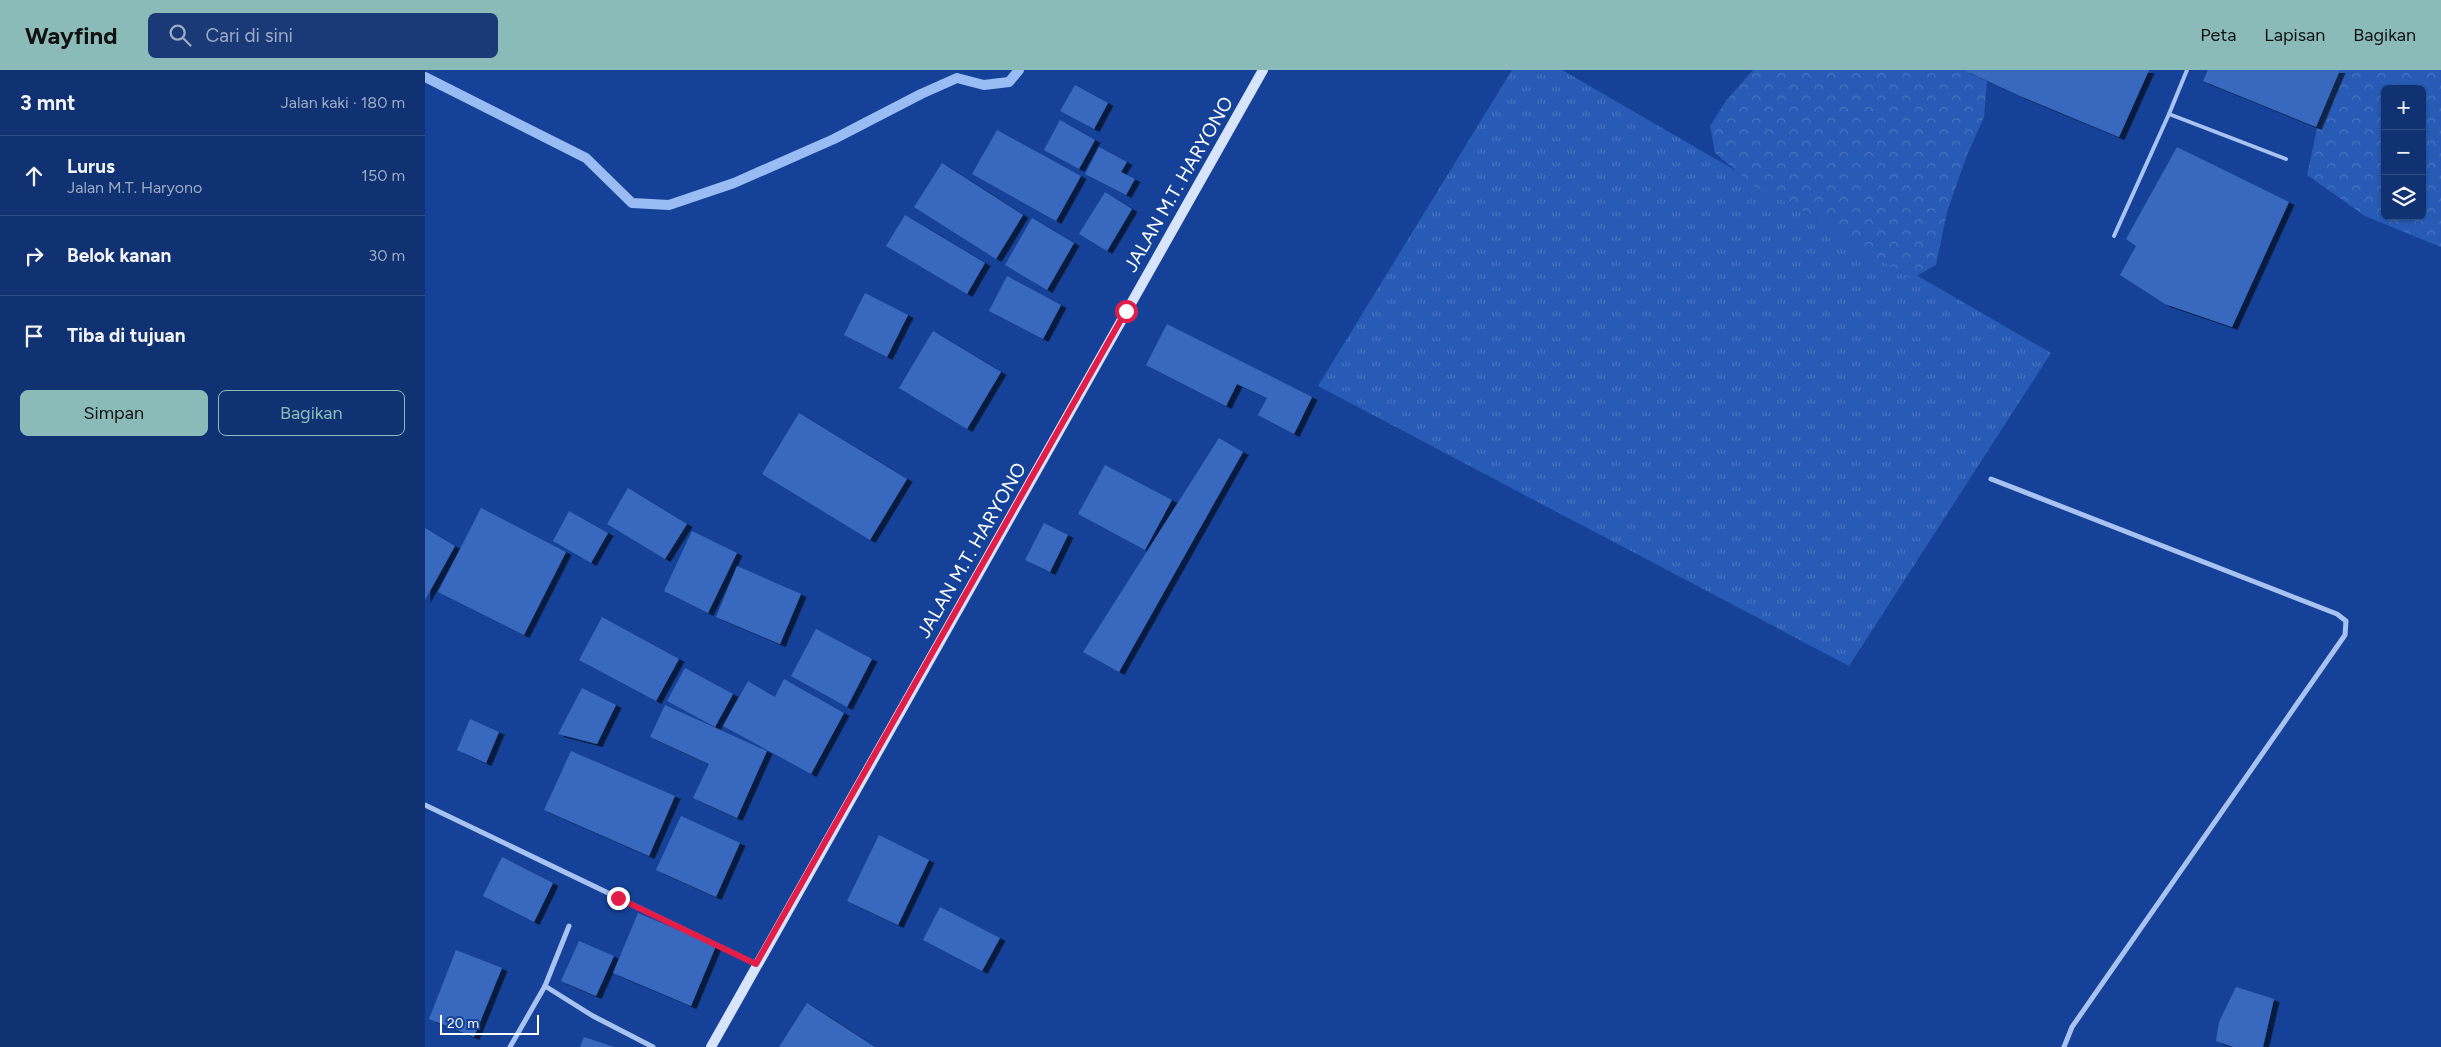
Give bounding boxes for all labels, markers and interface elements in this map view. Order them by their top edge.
search box [148,13,498,58]
text: Wayfind [25,21,118,50]
icon: search [166,21,194,49]
text: Cari di sini [206,24,293,47]
text: Peta [2200,24,2236,46]
text: Lapisan [2264,24,2325,46]
text: Bagikan [2353,24,2416,46]
map controls [2381,85,2426,220]
button: + [2381,85,2426,130]
text: 3 mnt [20,90,75,115]
street label: JALAN M.T. HARYONO [1119,92,1238,276]
text: Jalan kaki · 180 m [281,93,405,112]
button: − [2381,130,2426,175]
text: Lurus [67,155,115,178]
icon: ahead [20,162,48,190]
text: 150 m [361,166,405,185]
button: layers [2381,175,2426,220]
text: Jalan M.T. Haryono [67,178,202,197]
icon: right [20,242,48,270]
text: Belok kanan [67,244,171,267]
text: 30 m [368,246,405,265]
route start [1115,300,1138,323]
icon: arrive [20,322,48,350]
text: Tiba di tujuan [67,324,186,347]
button: Simpan [20,390,208,436]
button: Bagikan [218,390,405,436]
street label: JALAN M.T. HARYONO [912,458,1031,642]
route end [607,887,630,910]
scale bar [440,1012,539,1035]
text: 20 m [447,1015,479,1032]

